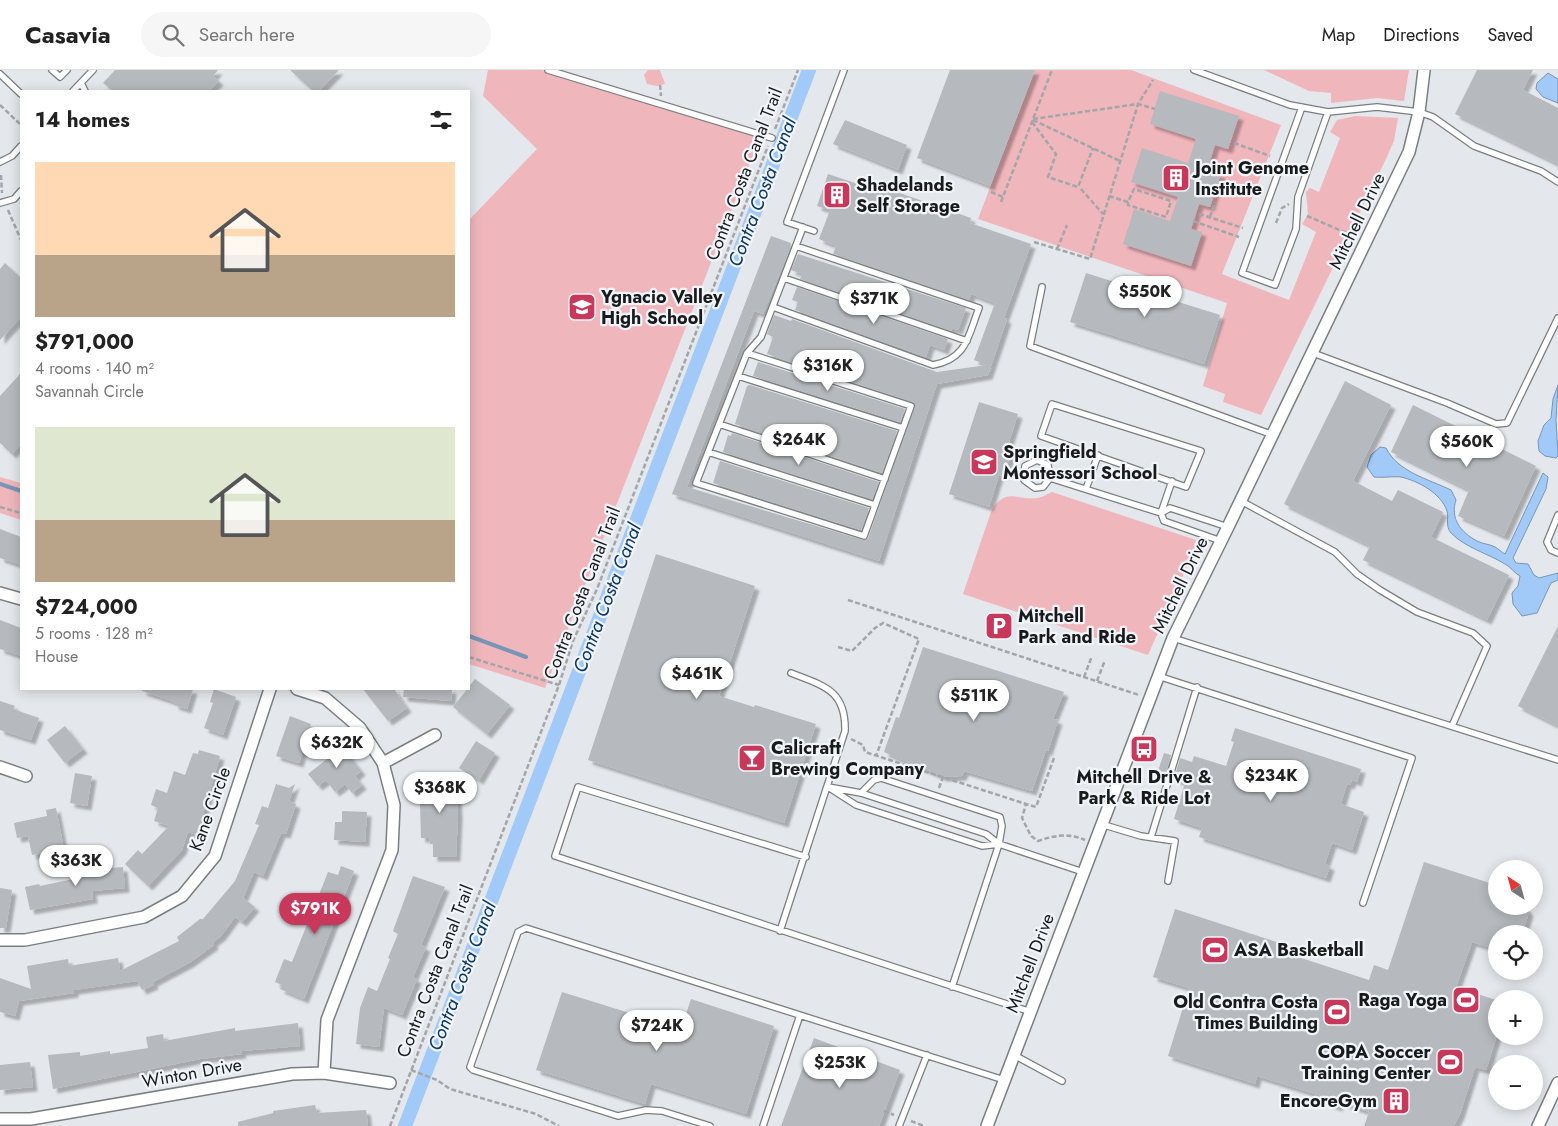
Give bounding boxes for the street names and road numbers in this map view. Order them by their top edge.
street label: Contra Costa Canal Trail [701,85,787,263]
street label: Mitchell Drive [1322,168,1392,274]
street label: Contra Costa Canal Trail [539,504,625,682]
street label: Mitchell Drive [1145,532,1215,638]
street label: Kane Circle [183,763,237,855]
street label: Contra Costa Canal Trail [392,882,478,1060]
street label: Mitchell Drive [999,910,1061,1016]
street label: Winton Drive [140,1051,244,1095]

